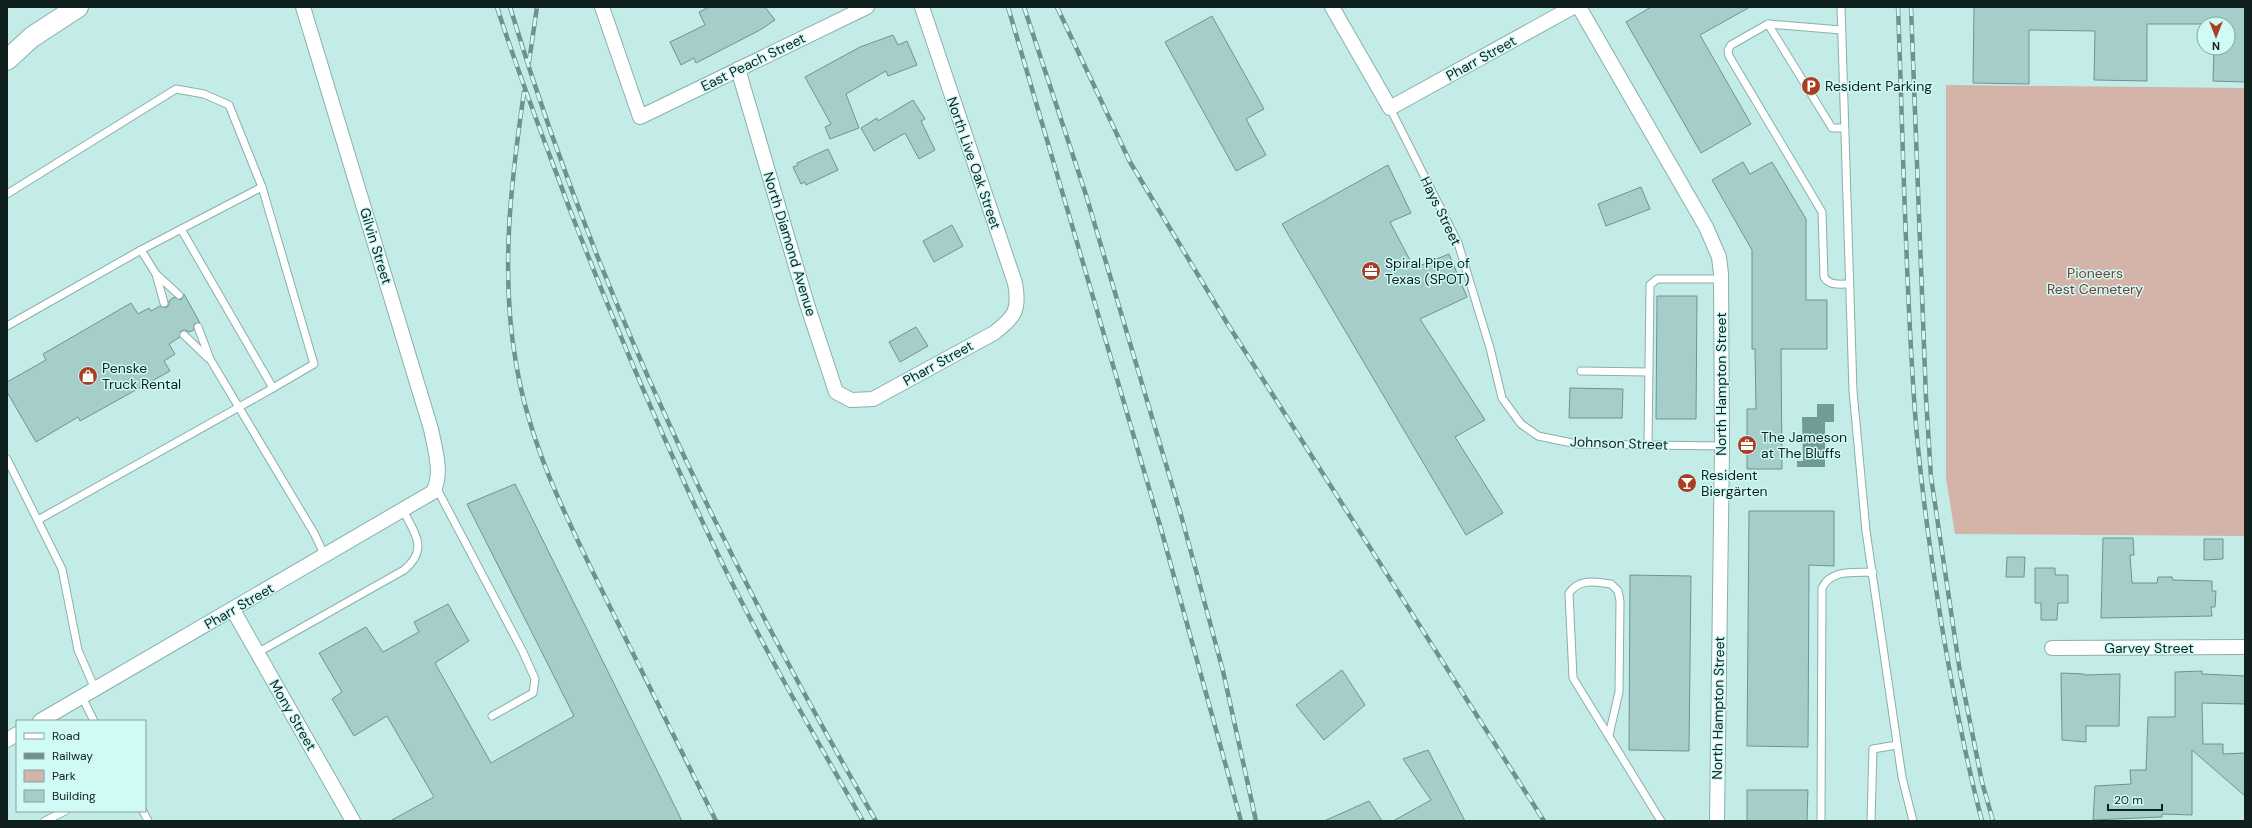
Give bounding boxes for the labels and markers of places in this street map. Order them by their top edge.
parking icon: Resident Parking [1800,75,1822,97]
place label: Resident Parking [1825,77,1932,95]
place label: Spiral Pipe of Texas (SPOT) [1385,254,1470,288]
office icon: Spiral Pipe of Texas (SPOT) [1360,260,1382,282]
place label: Penske Truck Rental [102,359,181,393]
shop icon: Penske Truck Rental [77,365,99,387]
place label: The Jameson at The Bluffs [1761,428,1847,462]
office icon: The Jameson at The Bluffs [1736,434,1758,456]
place label: Resident Biergärten [1701,466,1768,500]
bar icon: Resident Biergärten [1676,472,1698,494]

